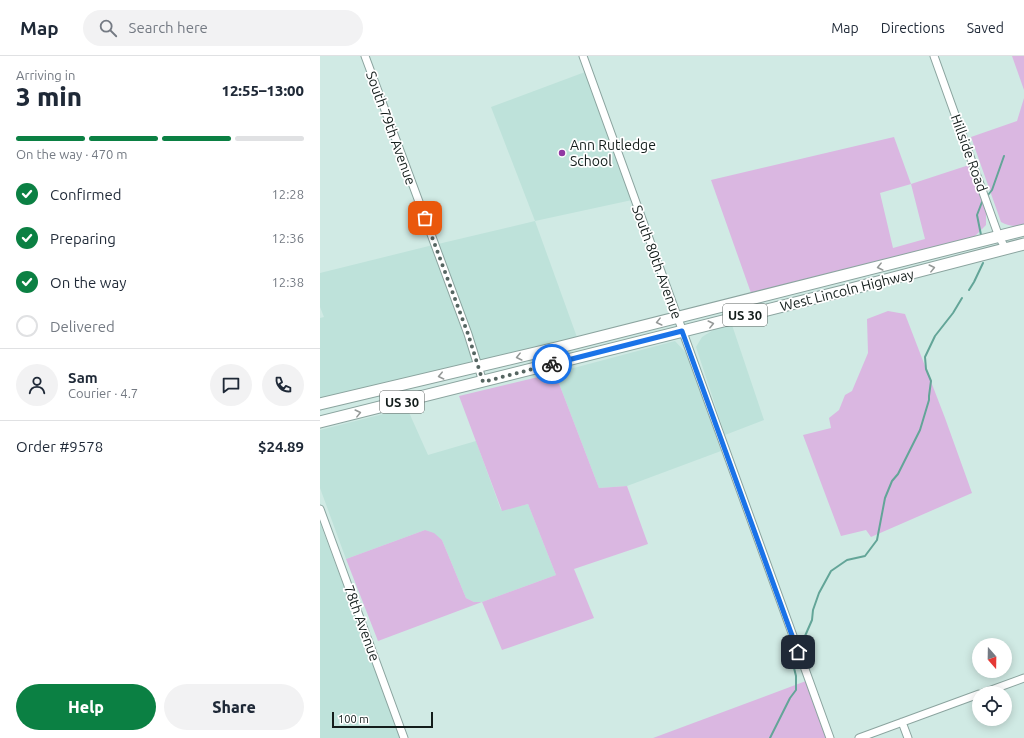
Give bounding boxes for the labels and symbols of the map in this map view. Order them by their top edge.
street label: South 79th Avenue [363,69,419,187]
street label: Hillside Road [948,112,990,194]
place label: Ann Rutledge School [570,137,656,169]
marker: Ann Rutledge School [557,148,567,158]
pin [408,201,442,235]
street label: South 80th Avenue [629,203,685,321]
one-way arrow [877,262,883,270]
one-way arrow [928,264,935,273]
street label: West Lincoln Highway [778,266,916,314]
road number: US 30 [723,304,767,326]
one-way arrow [656,318,662,326]
one-way arrow [708,320,714,328]
courier [532,344,572,384]
one-way arrow [516,352,523,361]
one-way arrow [438,371,444,379]
road number: US 30 [380,391,424,413]
one-way arrow [355,409,361,417]
street label: 78th Avenue [341,583,383,663]
pin [781,635,815,669]
north arrow [972,638,1012,678]
scale bar [332,710,433,729]

